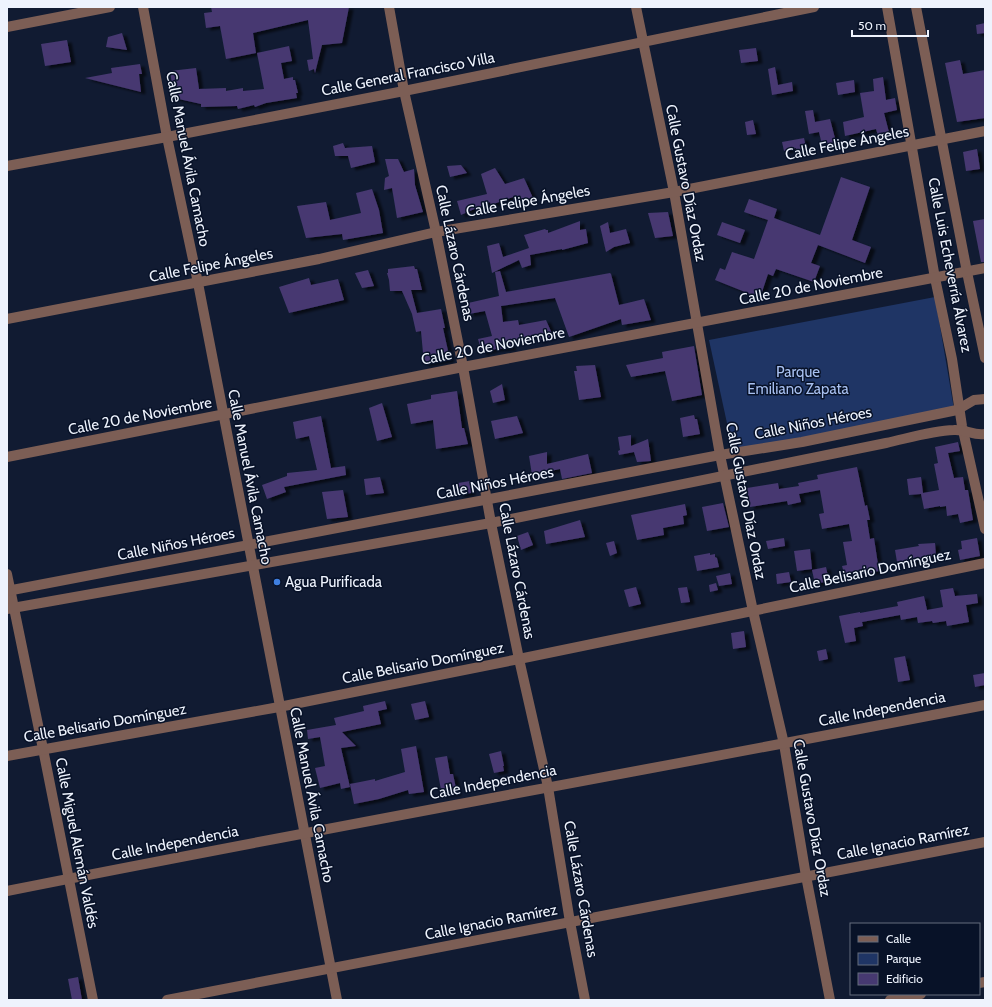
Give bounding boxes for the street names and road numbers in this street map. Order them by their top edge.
street label: Calle General Francisco Villa [320,48,497,100]
street label: Calle Manuel Ávila Camacho [162,70,215,248]
street label: Calle Gustavo Díaz Ordaz [662,103,710,263]
street label: Calle Felipe Ángeles [783,121,910,164]
street label: Calle Luis Echeverría Álvarez [924,176,977,354]
street label: Calle Felipe Ángeles [464,180,591,221]
street label: Calle Lázaro Cárdenas [432,183,478,323]
street label: Calle Felipe Ángeles [147,243,274,286]
street label: Calle 20 de Noviembre [738,263,885,309]
street label: Calle 20 de Noviembre [420,323,567,369]
street label: Calle Manuel Ávila Camacho [224,388,277,566]
street label: Calle 20 de Noviembre [67,393,214,439]
street label: Calle Niños Héroes [753,403,873,443]
street label: Calle Gustavo Díaz Ordaz [722,421,770,581]
street label: Calle Niños Héroes [435,463,555,503]
street label: Calle Lázaro Cárdenas [495,501,539,641]
street label: Calle Niños Héroes [116,524,236,564]
street label: Calle Belisario Domínguez [788,545,952,597]
street label: Calle Belisario Domínguez [340,638,506,688]
street label: Calle Independencia [817,688,948,730]
street label: Calle Belisario Domínguez [22,700,188,746]
street label: Calle Manuel Ávila Camacho [286,706,339,884]
street label: Calle Gustavo Díaz Ordaz [789,738,835,898]
street label: Calle Miguel Alemán Valdés [52,756,102,930]
street label: Calle Independencia [428,761,559,803]
street label: Calle Lázaro Cárdenas [560,819,602,959]
street label: Calle Ignacio Ramírez [835,820,971,864]
street label: Calle Independencia [110,822,241,864]
street label: Calle Ignacio Ramírez [423,900,559,944]

